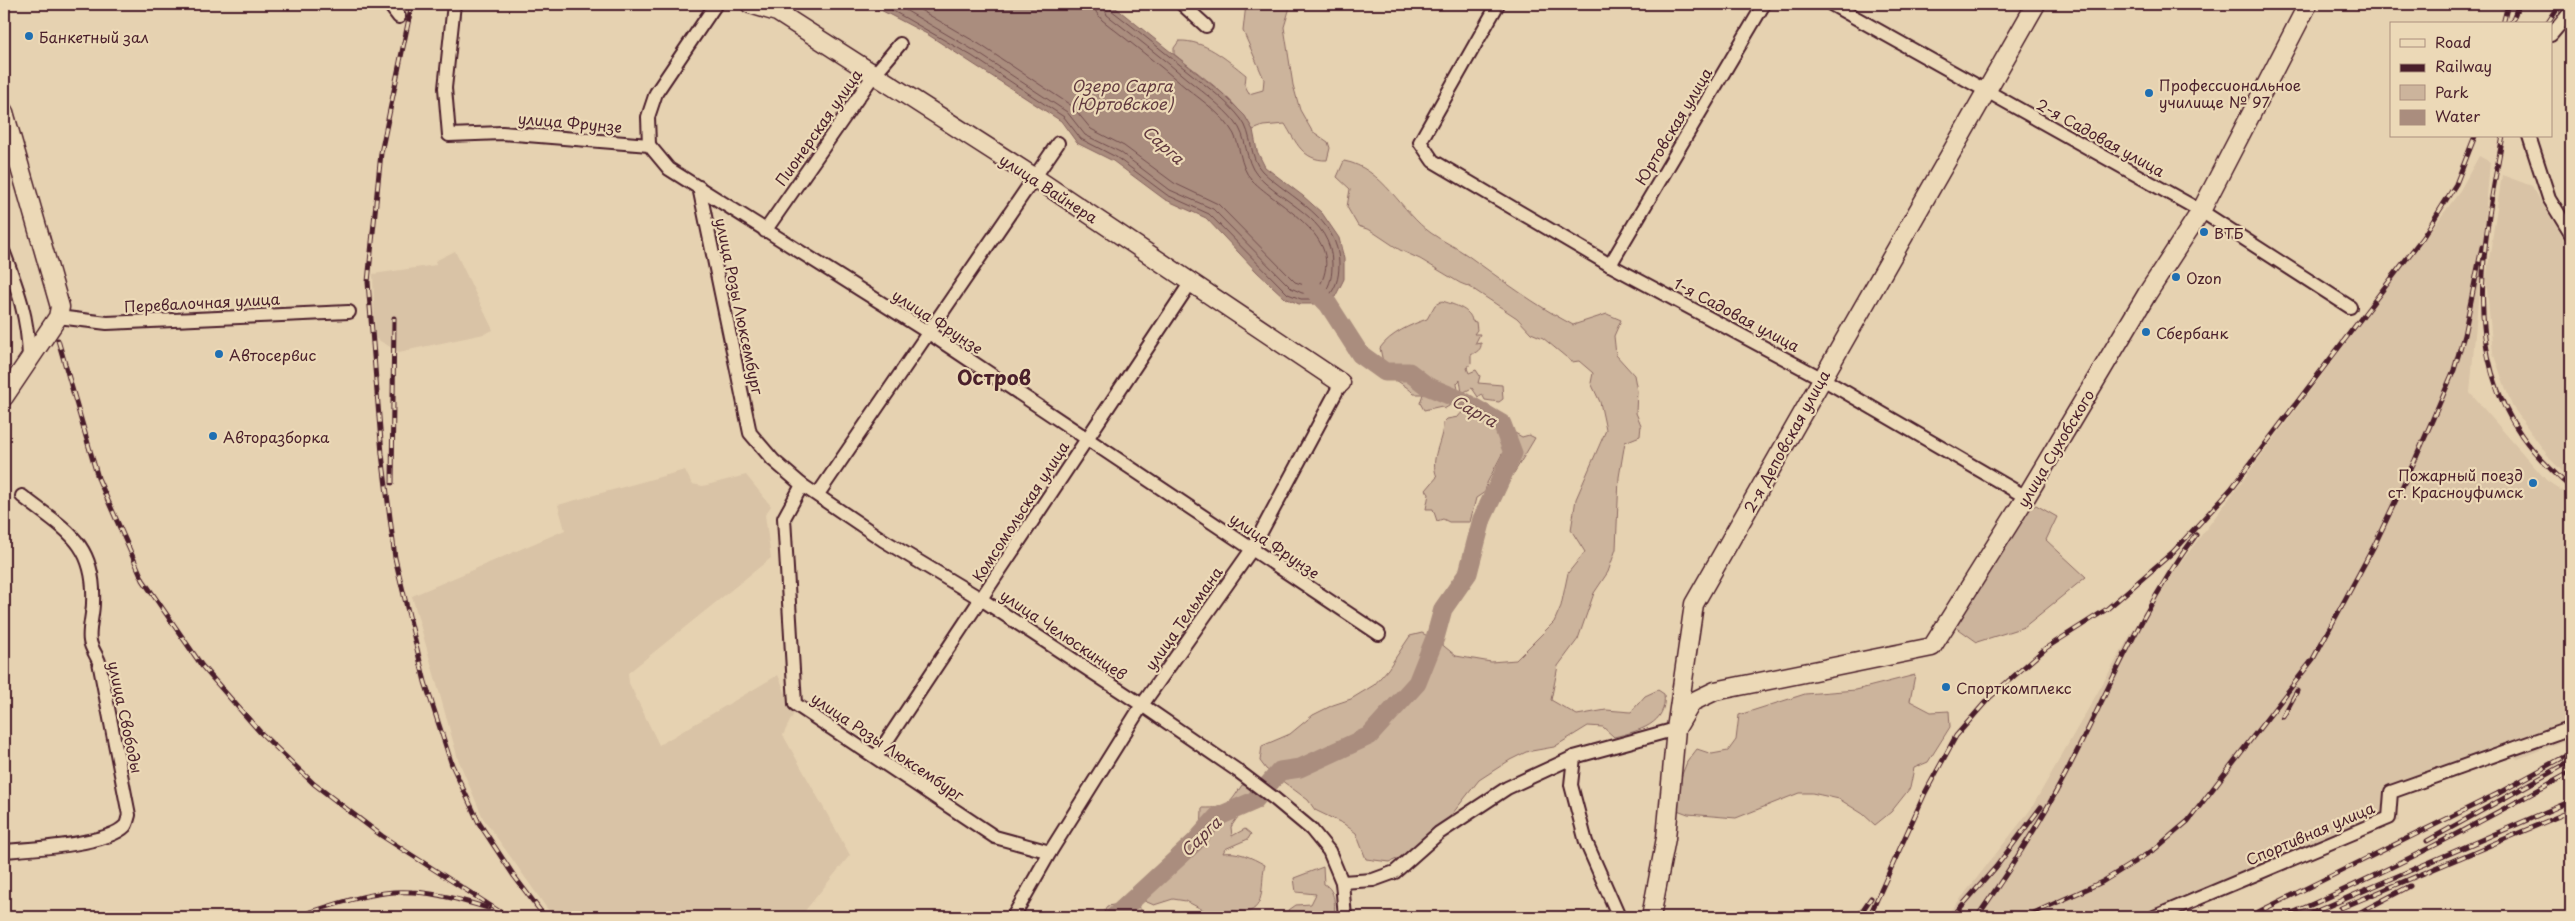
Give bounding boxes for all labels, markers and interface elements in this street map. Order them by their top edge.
legend [2390,22,2552,138]
place label: Банкетный зал [39,25,149,48]
marker: Банкетный зал [23,30,35,42]
text: Road [2435,30,2471,53]
text: Railway [2435,54,2492,77]
street label: Юртовская улица [1629,62,1718,189]
street label: Пионерская улица [769,63,867,190]
water label: Озеро Сарга (Юртовское) [1071,73,1174,115]
place label: Профессиональное училище № 97 [2159,73,2301,113]
text: Park [2435,80,2469,103]
marker: Профессиональное училище № 97 [2143,87,2155,99]
street label: 2-я Садовая улица [2033,92,2170,182]
text: Water [2435,104,2480,127]
street label: улица Фрунзе [517,106,623,138]
water label: Сарга [1138,119,1191,170]
street label: улица Вайнера [995,148,1103,229]
street label: улица Розы Люксембург [710,215,770,397]
place label: ВТБ [2214,221,2244,244]
marker: ВТБ [2198,226,2210,238]
place label: Ozon [2186,266,2222,289]
street label: 1-я Садовая улица [1670,271,1805,357]
marker: Ozon [2170,271,2182,283]
street label: улица Фрунзе [888,283,988,359]
street label: Перевалочная улица [124,286,281,318]
place label: Сбербанк [2156,321,2228,344]
marker: Сбербанк [2140,326,2152,338]
place label: Автосервис [229,343,316,366]
marker: Автосервис [213,348,225,360]
district label: Остров [957,362,1031,392]
street label: 2-я Деповская улица [1737,365,1835,517]
street label: улица Сухобского [2011,385,2099,511]
water label: Сарга [1448,388,1503,433]
place label: Авторазборка [223,425,330,448]
marker: Авторазборка [207,430,219,442]
street label: Комсомольская улица [966,436,1074,586]
place label: Пожарный поезд ст. Красноуфимск [2388,463,2523,503]
marker: Пожарный поезд ст. Красноуфимск [2527,477,2539,489]
street label: улица Фрунзе [1225,506,1325,584]
street label: улица Тельмана [1139,561,1228,675]
street label: улица Челюскинцев [996,583,1132,685]
street label: улица Свободы [103,659,149,775]
place label: Спорткомплекс [1956,676,2072,699]
marker: Спорткомплекс [1940,681,1952,693]
street label: улица Розы Люксембург [807,686,969,806]
street label: Спортивная улица [2242,795,2378,871]
water label: Сарга [1174,810,1227,861]

